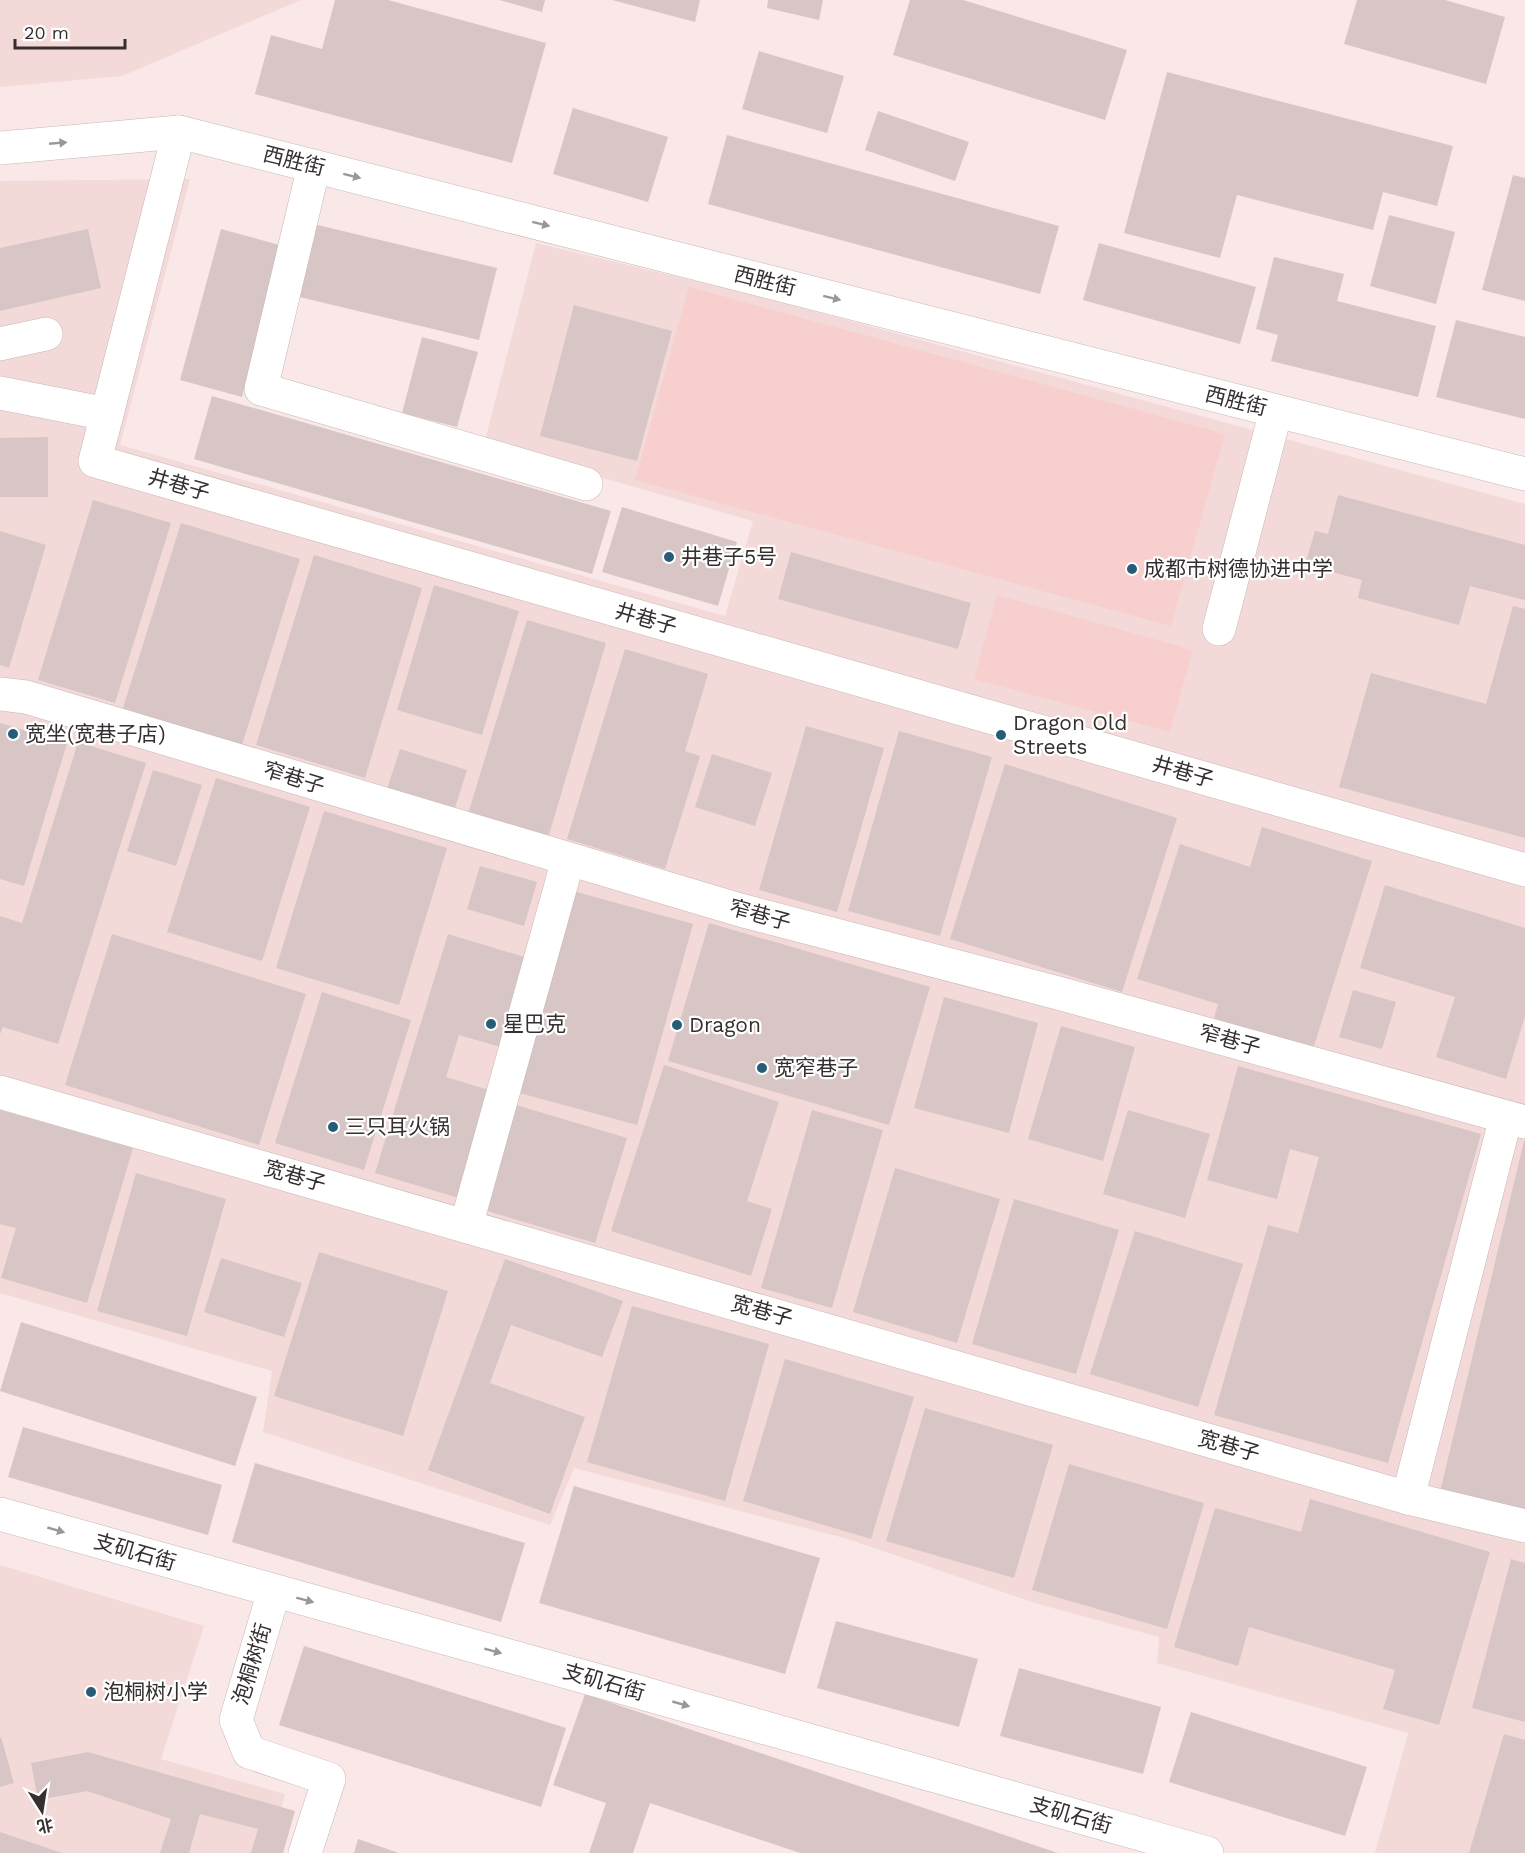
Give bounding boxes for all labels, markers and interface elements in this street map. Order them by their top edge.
scale bar [15,12,124,50]
text: 20 m [24,22,69,43]
one-way arrow [49,138,68,148]
street label: 西胜街 [261,141,328,180]
one-way arrow [343,171,361,181]
one-way arrow [532,219,550,229]
street label: 西胜街 [732,261,799,300]
one-way arrow [823,294,841,303]
street label: 西胜街 [1203,381,1270,420]
street label: 井巷子 [145,464,213,505]
place label: 井巷子5号 [681,544,777,569]
marker: 井巷子5号 [662,550,676,564]
place label: 成都市树德协进中学 [1144,556,1333,581]
marker: 成都市树德协进中学 [1125,562,1139,576]
street label: 井巷子 [612,598,680,639]
place label: Dragon Old Streets [1013,710,1127,759]
place label: 宽坐(宽巷子店) [25,721,166,746]
marker: 宽坐(宽巷子店) [6,727,20,741]
marker: Dragon Old Streets [994,728,1008,742]
street label: 井巷子 [1149,751,1217,792]
street label: 窄巷子 [260,756,328,799]
street label: 窄巷子 [726,894,794,935]
place label: 星巴克 [503,1011,566,1036]
place label: Dragon [689,1012,761,1037]
marker: 星巴克 [484,1017,498,1031]
marker: Dragon [670,1018,684,1032]
street label: 窄巷子 [1196,1019,1264,1060]
place label: 宽窄巷子 [774,1055,858,1080]
marker: 宽窄巷子 [755,1061,769,1075]
place label: 三只耳火锅 [345,1114,450,1139]
marker: 三只耳火锅 [326,1120,340,1134]
street label: 宽巷子 [261,1155,329,1196]
street label: 宽巷子 [728,1290,796,1331]
street label: 宽巷子 [1195,1425,1263,1466]
one-way arrow [47,1526,65,1535]
street label: 支矶石街 [91,1528,179,1575]
one-way arrow [296,1595,314,1605]
street label: 泡桐树街 [227,1620,276,1708]
one-way arrow [484,1647,502,1657]
street label: 支矶石街 [560,1658,648,1705]
place label: 泡桐树小学 [103,1679,208,1704]
marker: 泡桐树小学 [84,1685,98,1699]
one-way arrow [672,1699,690,1709]
north arrow [12,1781,72,1841]
street label: 支矶石街 [1027,1791,1115,1838]
text: 北 [35,1814,55,1836]

